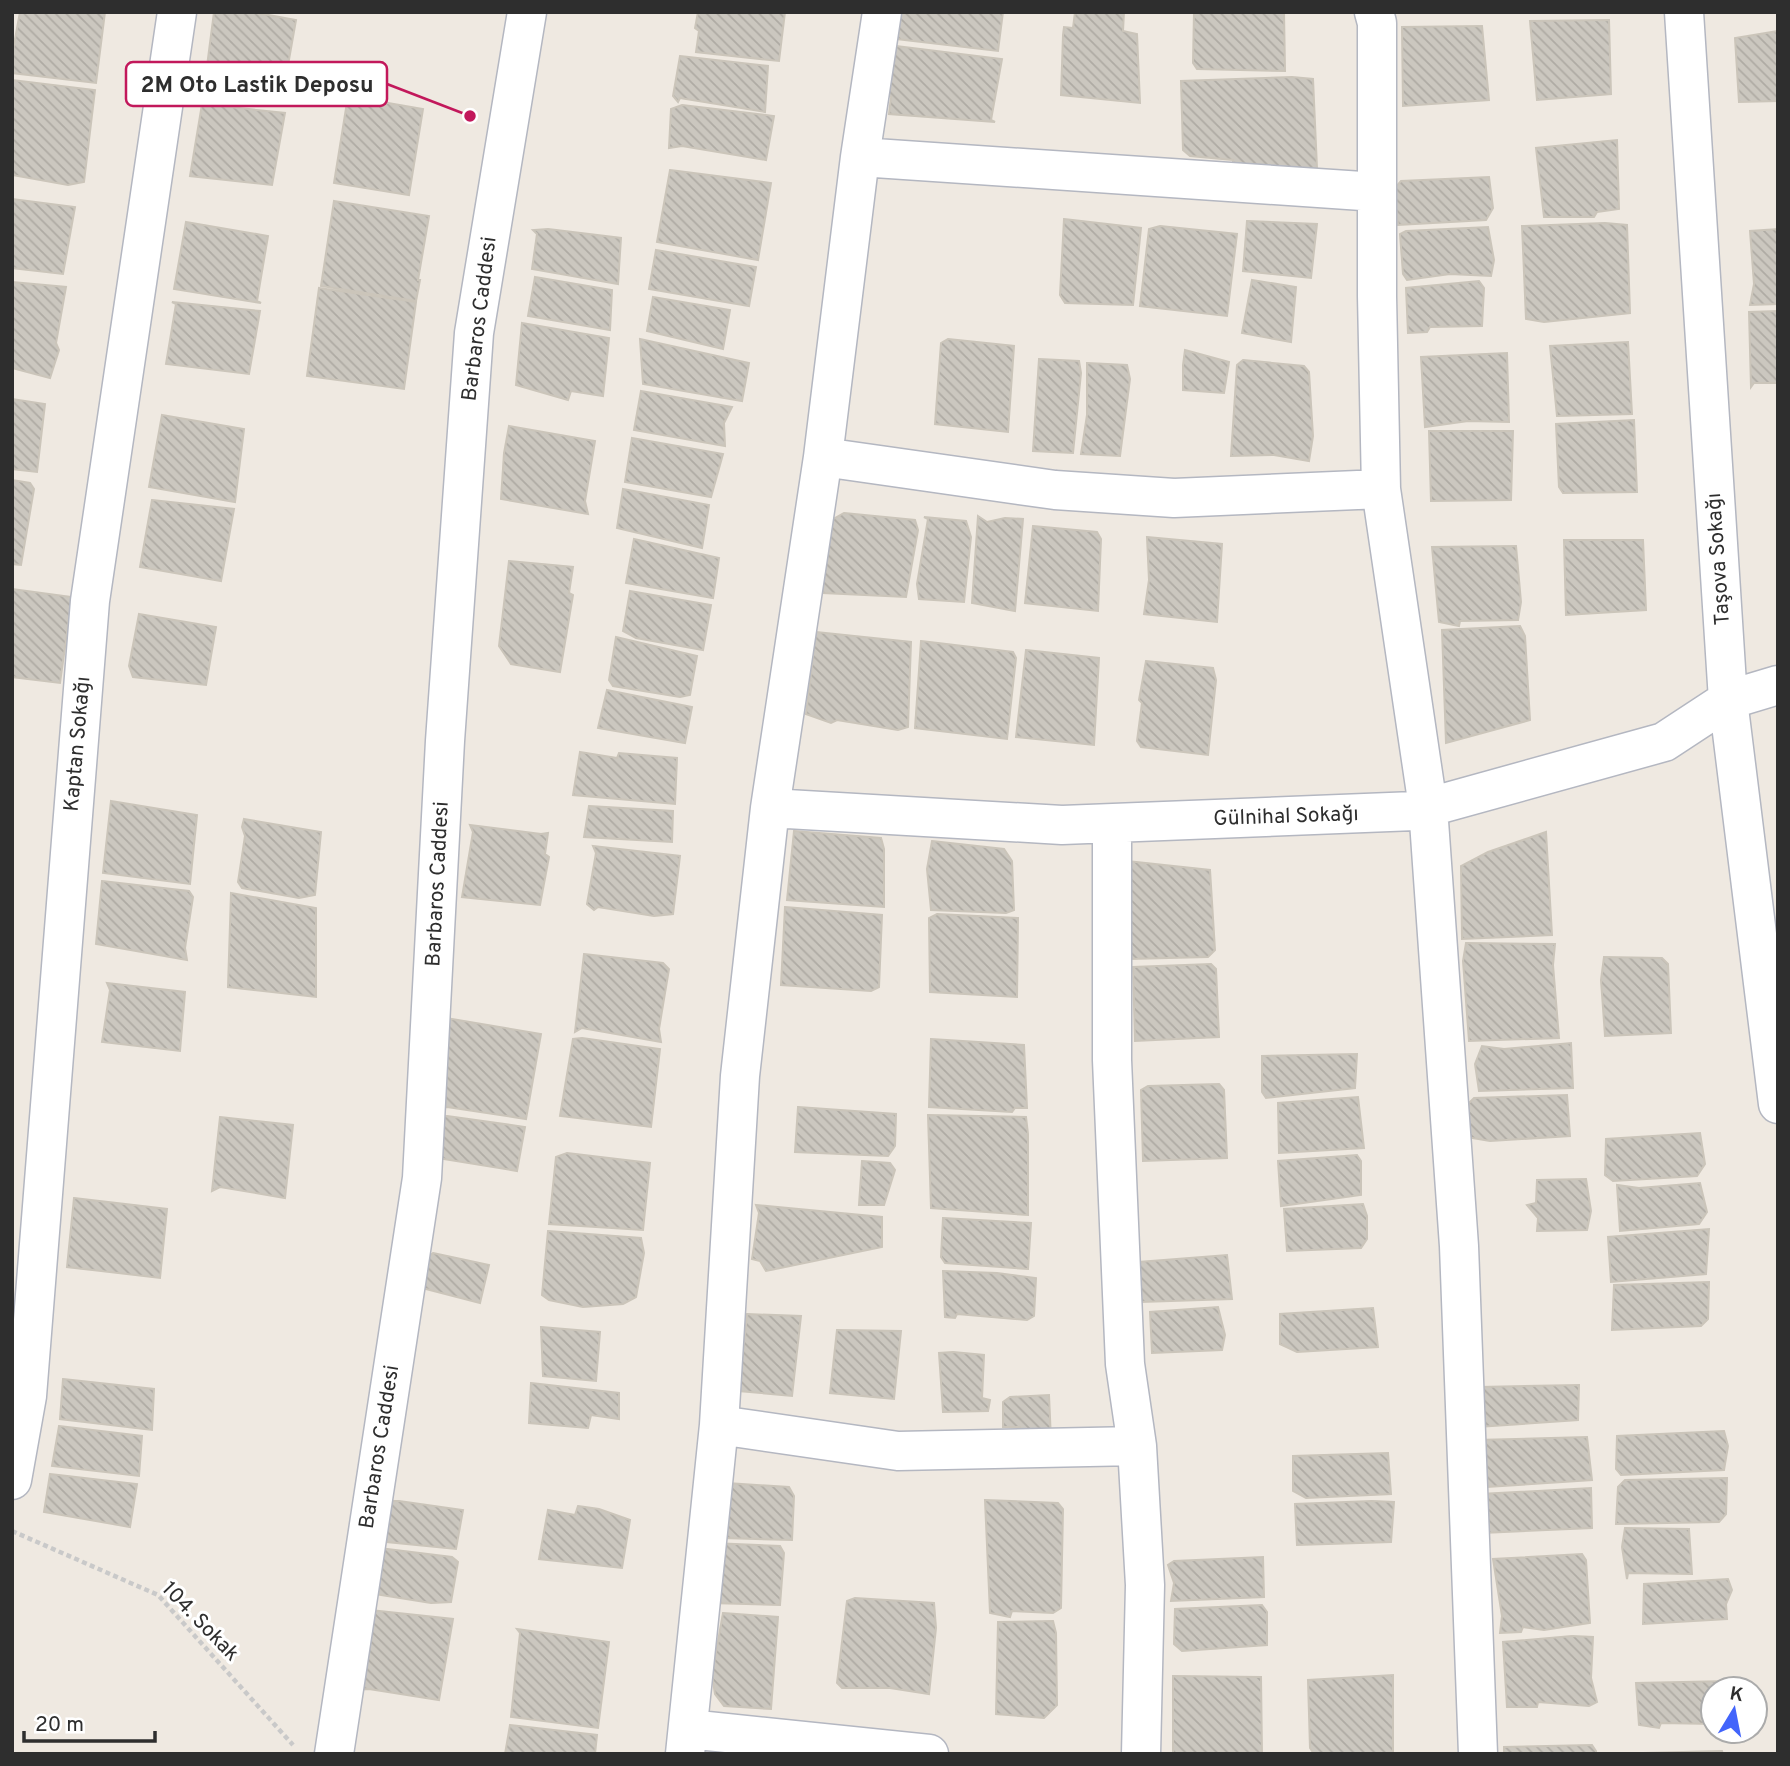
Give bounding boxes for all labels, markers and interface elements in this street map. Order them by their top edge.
callout: 2M Oto Lastik Deposu [126,62,387,106]
text: 2M Oto Lastik Deposu [140,72,374,101]
street label: Barbaros Caddesi [457,235,503,403]
street label: Taşova Sokağı [1701,492,1737,626]
street label: Kaptan Sokağı [59,675,97,813]
street label: Barbaros Caddesi [420,801,456,967]
street label: Gülnihal Sokağı [1213,801,1359,833]
street label: Barbaros Caddesi [354,1363,406,1531]
street label: 104. Sokak [155,1576,245,1668]
north arrow [1699,1675,1769,1745]
text: K [1728,1682,1745,1708]
scale bar [24,1700,156,1744]
text: 20 m [35,1712,84,1739]

